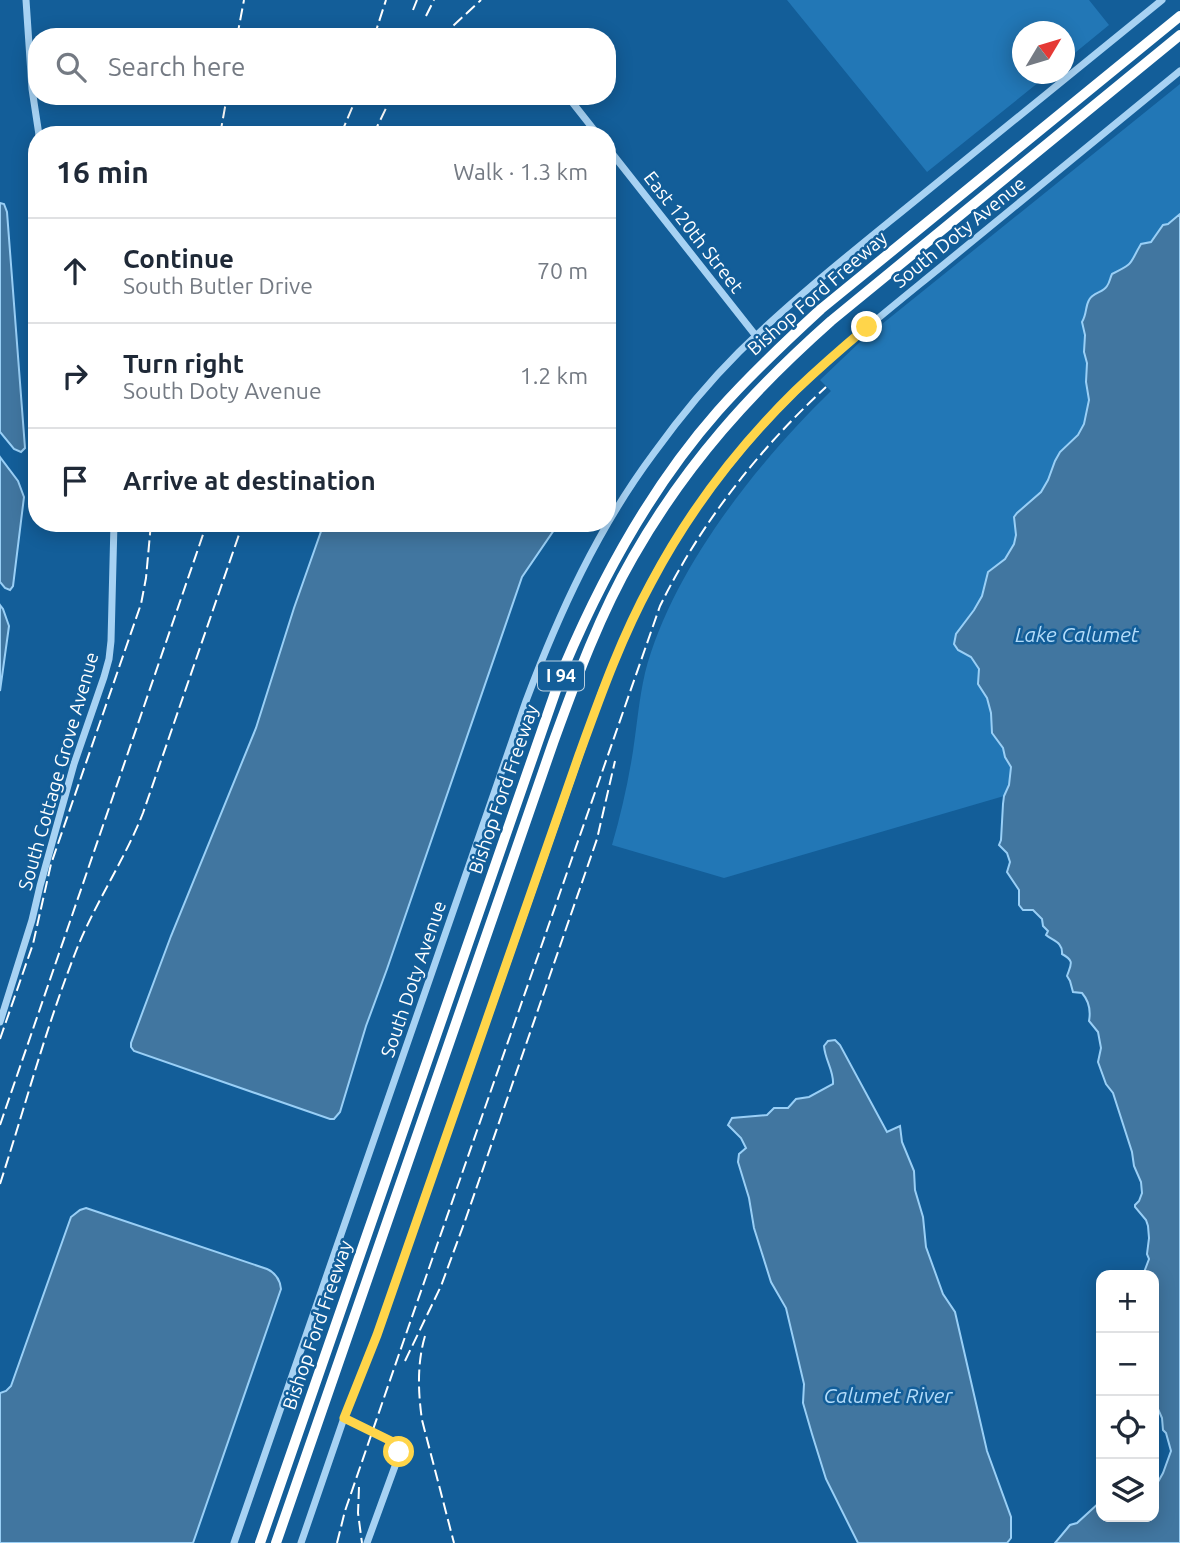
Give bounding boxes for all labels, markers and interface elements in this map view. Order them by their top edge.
north arrow [1012,21,1075,84]
search box [28,28,616,105]
icon: search [52,48,90,86]
text: Search here [108,52,245,81]
text: 16 min [56,155,149,189]
text: Walk · 1.3 km [453,159,588,184]
street label: East 120th Street [640,167,749,298]
street label: South Doty Avenue [888,172,1030,292]
street label: Bishop Ford Freeway [743,226,891,360]
text: Continue [123,244,234,273]
icon: ahead [56,252,94,290]
text: 70 m [537,258,588,283]
text: South Butler Drive [123,273,313,298]
route end [851,311,882,342]
text: Turn right [123,349,244,378]
icon: right [56,357,94,395]
text: 1.2 km [520,363,588,388]
text: South Doty Avenue [123,378,322,403]
icon: arrive [56,462,94,500]
text: Arrive at destination [123,466,376,495]
water label: Lake Calumet [1015,622,1140,646]
street label: South Cottage Grove Avenue [13,649,103,893]
road number: I 94 [538,662,584,690]
street label: Bishop Ford Freeway [464,701,542,877]
street label: South Doty Avenue [376,898,450,1060]
street label: Bishop Ford Freeway [278,1237,356,1413]
map controls [1096,1270,1159,1522]
button: + [1096,1270,1159,1333]
button: − [1096,1333,1159,1396]
water label: Calumet River [824,1383,953,1407]
button: locate [1096,1396,1159,1459]
route start [383,1436,414,1467]
button: layers [1096,1459,1159,1522]

